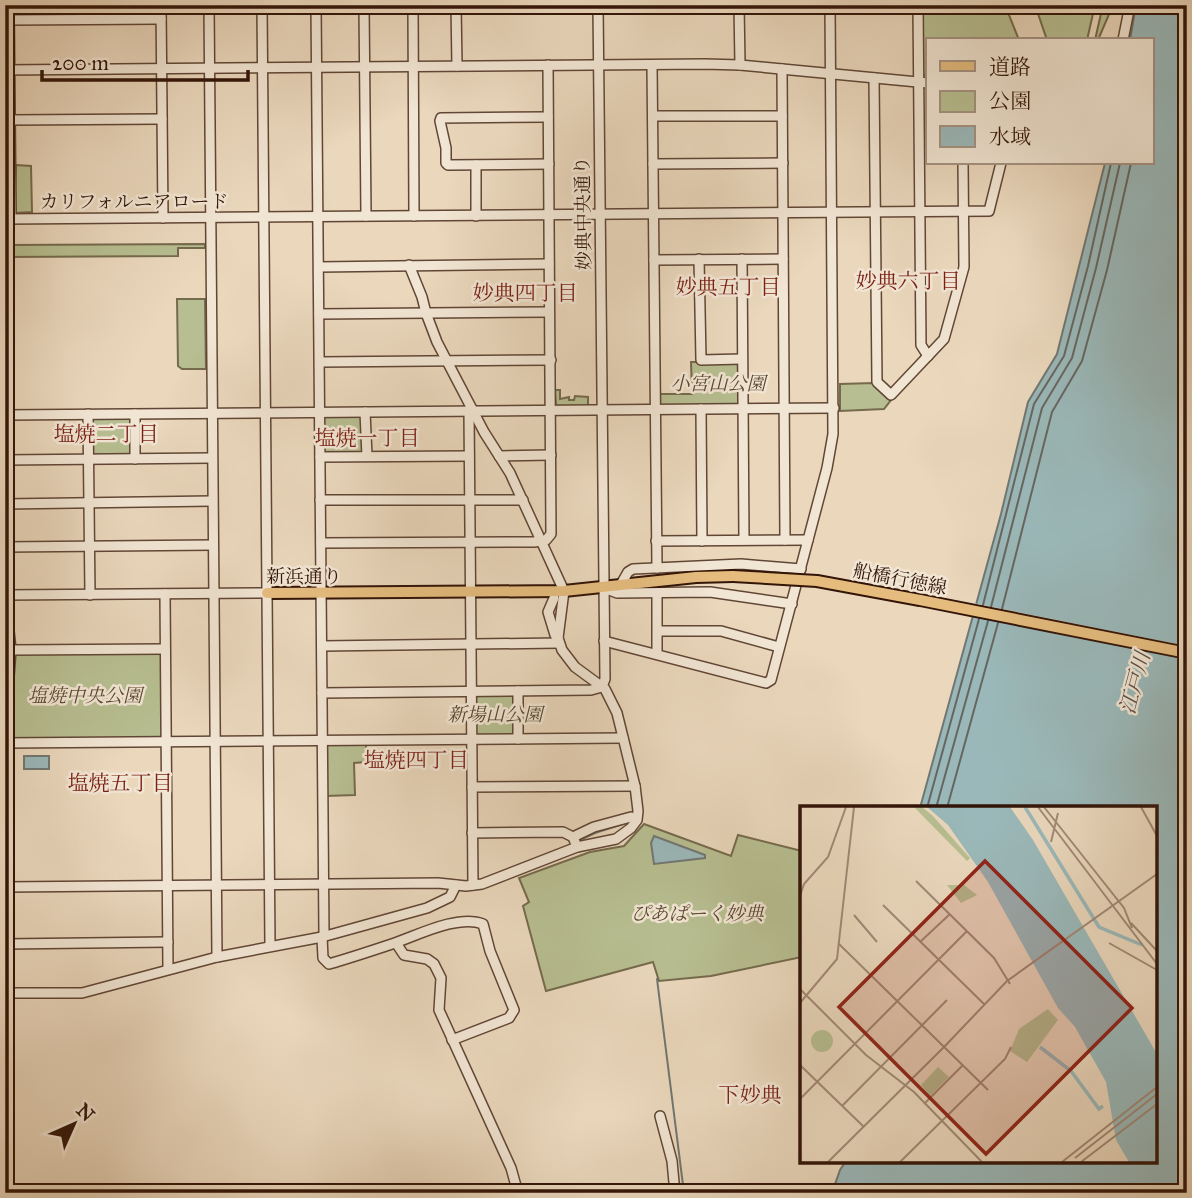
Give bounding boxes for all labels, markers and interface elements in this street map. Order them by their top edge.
scale bar [42,38,248,82]
legend [926,38,1154,164]
text: 200 m [52,50,109,76]
text: 道路 [989,54,1031,80]
text: 公園 [989,88,1031,114]
text: 水域 [989,124,1031,150]
street label: 妙典中央通り [571,156,595,270]
street label: カリフォルニアロード [39,190,229,213]
district label: 妙典六丁目 [856,268,961,294]
district label: 妙典五丁目 [676,274,781,300]
district label: 妙典四丁目 [473,280,578,306]
park label: 小宮山公園 [670,372,768,395]
district label: 塩焼二丁目 [54,421,159,447]
district label: 塩焼一丁目 [315,425,420,451]
street label: 船橋行徳線 [851,559,949,599]
street label: 新浜通り [266,565,342,588]
water label: 江戸川 [1114,647,1156,717]
park label: 塩焼中央公園 [28,684,145,707]
park label: 新場山公園 [447,703,545,726]
district label: 塩焼四丁目 [364,747,469,773]
district label: 塩焼五丁目 [68,770,173,796]
inset map [800,806,1157,1163]
park label: ぴあぱーく妙典 [630,902,764,925]
district label: 下妙典 [719,1082,782,1108]
north arrow [38,1090,108,1160]
text: N [72,1098,100,1126]

